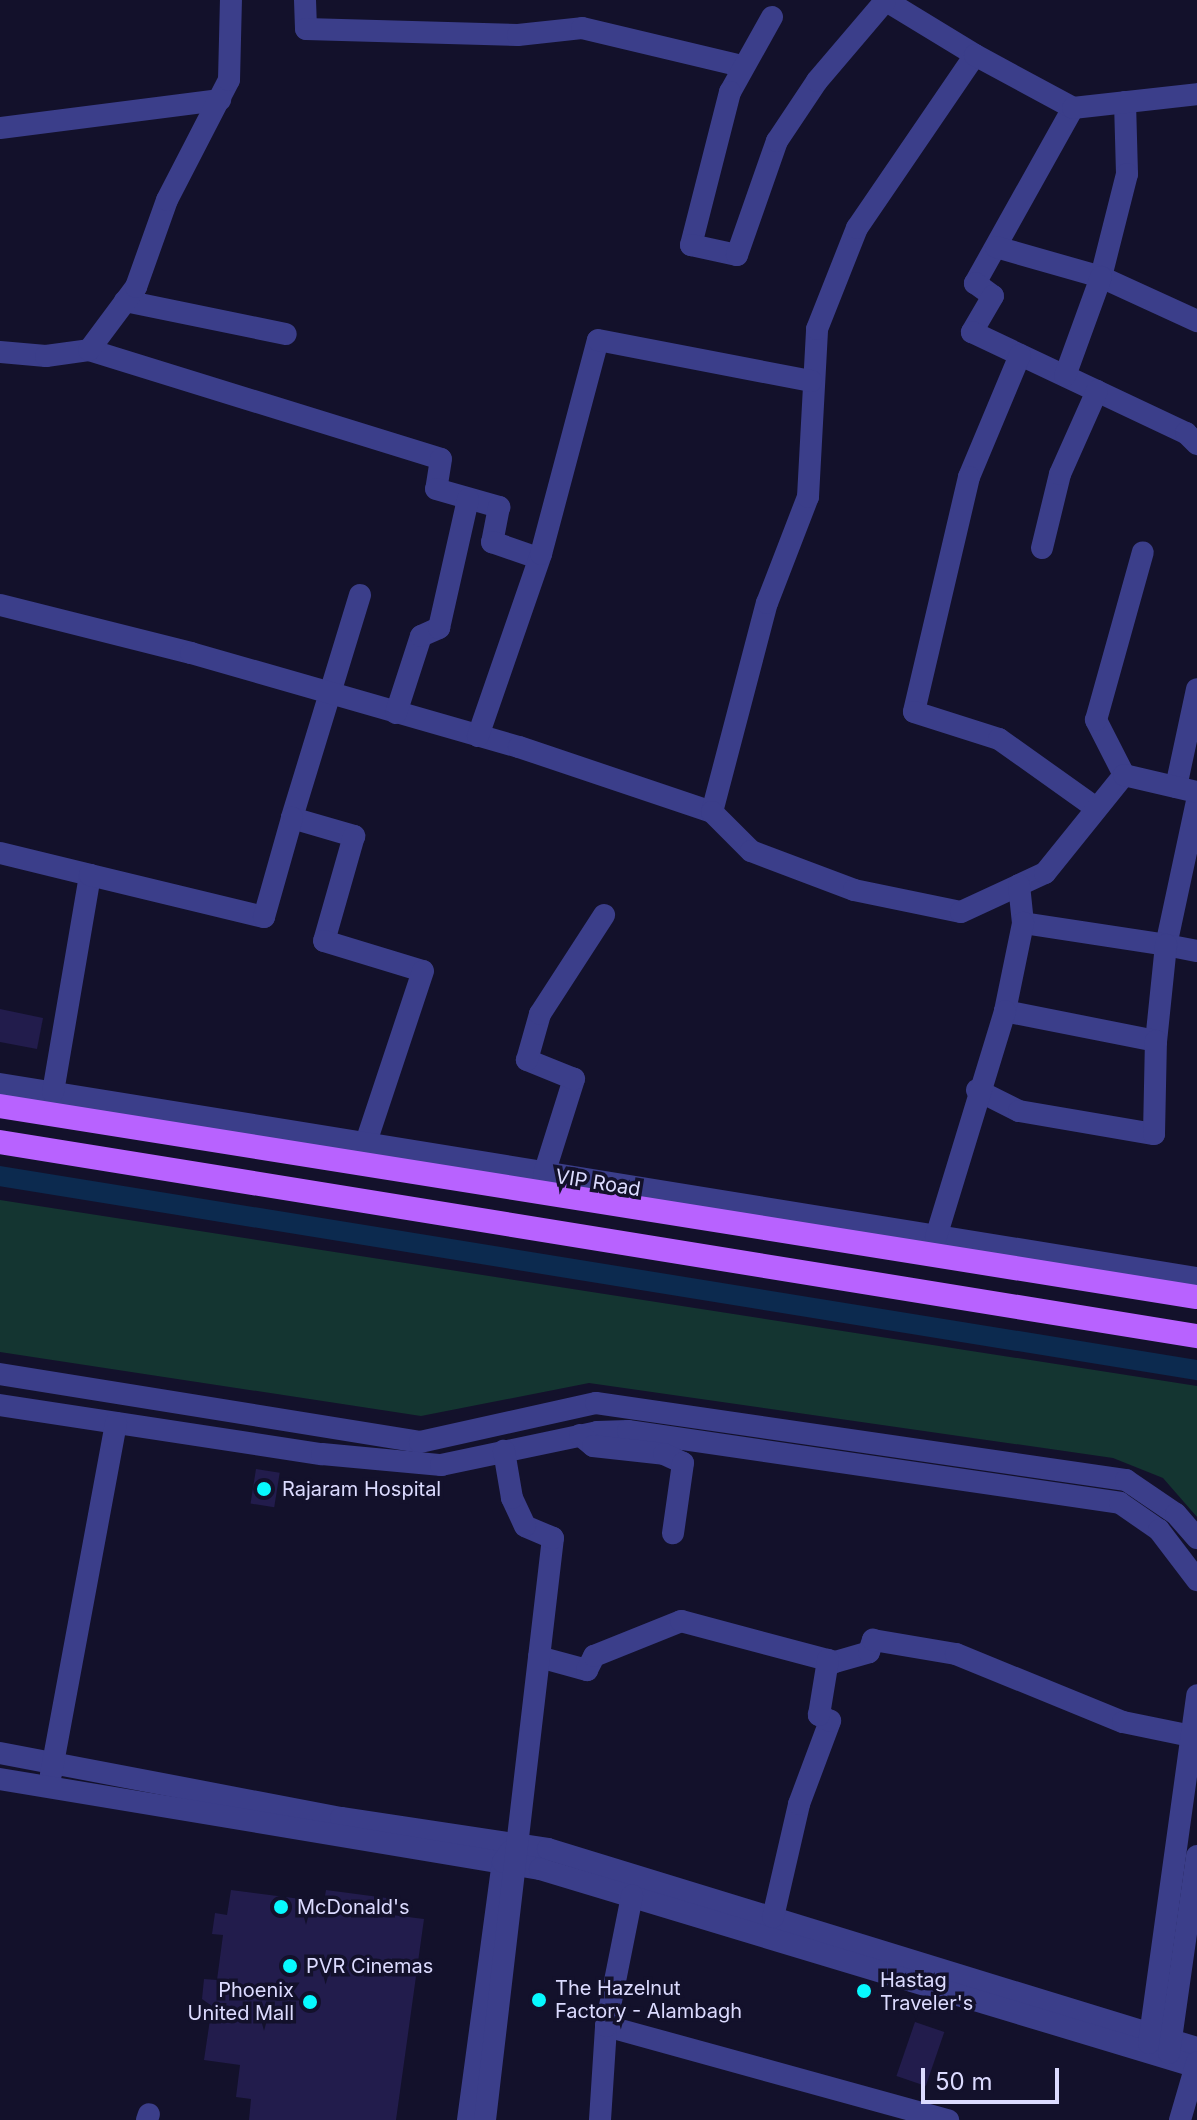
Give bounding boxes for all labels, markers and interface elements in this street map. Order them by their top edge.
street label: VIP Road [554,1164,642,1202]
place label: Rajaram Hospital [282,1477,441,1501]
marker: Rajaram Hospital [253,1478,275,1500]
place label: McDonald's [297,1895,410,1919]
marker: McDonald's [272,1898,290,1916]
place label: PVR Cinemas [306,1954,433,1978]
marker: PVR Cinemas [281,1957,299,1975]
place label: Hastag Traveler's [880,1968,973,2015]
place label: The Hazelnut Factory - Alambagh [555,1976,742,2023]
place label: Phoenix United Mall [188,1978,294,2025]
marker: Hastag Traveler's [855,1982,873,2000]
marker: The Hazelnut Factory - Alambagh [530,1991,548,2009]
marker: Phoenix United Mall [301,1993,319,2011]
scale bar [925,2052,1063,2102]
text: 50 m [935,2067,993,2096]

